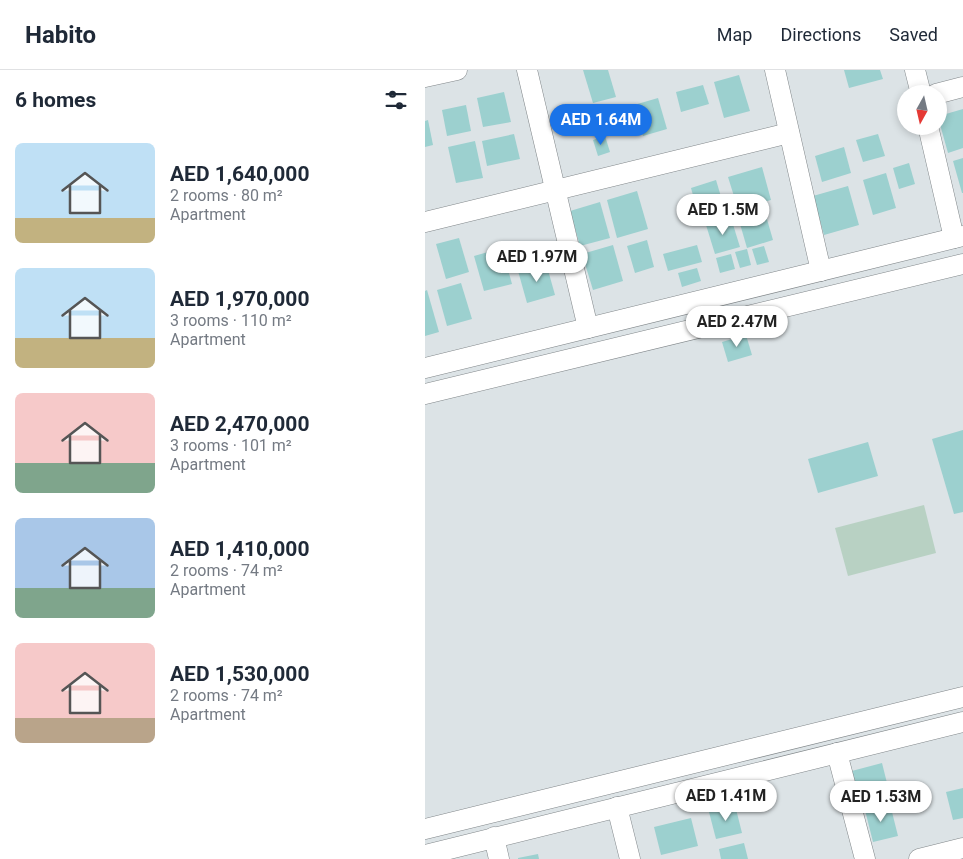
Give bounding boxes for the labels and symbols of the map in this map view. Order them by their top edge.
north arrow [897,85,947,135]
pin: AED 1.64M [544,104,658,146]
pin: AED 1.5M [671,194,775,236]
pin: AED 1.97M [480,240,594,283]
pin: AED 2.47M [680,306,794,348]
pin: AED 1.41M [669,780,783,822]
pin: AED 1.53M [824,780,938,823]

